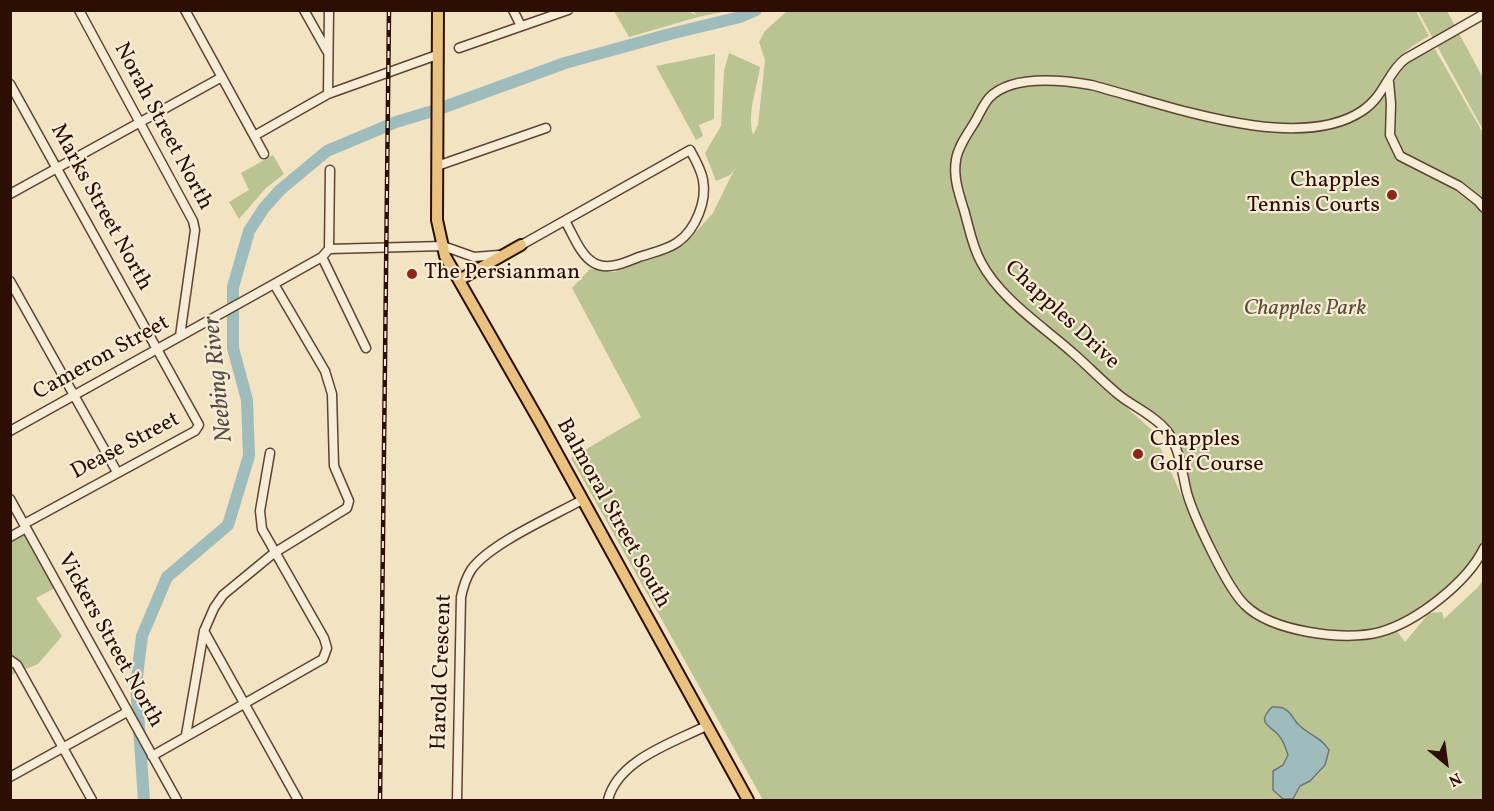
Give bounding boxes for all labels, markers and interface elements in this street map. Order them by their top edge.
street label: Norah Street North [107,39,217,215]
street label: Marks Street North [43,120,157,296]
place label: Chapples Tennis Courts [1247,169,1380,220]
marker: Chapples Tennis Courts [1385,188,1399,202]
street label: Chapples Drive [998,256,1124,376]
place label: The Persianman [424,261,580,287]
marker: The Persianman [405,267,419,281]
park label: Chapples Park [1244,297,1366,323]
street label: Cameron Street [29,311,175,407]
water label: Neebing River [199,314,241,444]
street label: Dease Street [67,407,185,487]
street label: Balmoral Street South [549,415,675,613]
place label: Chapples Golf Course [1150,428,1264,480]
marker: Chapples Golf Course [1131,447,1145,461]
street label: Vickers Street North [50,549,168,733]
street label: Harold Crescent [427,594,459,750]
north arrow [1416,733,1476,793]
text: N [1444,766,1465,791]

